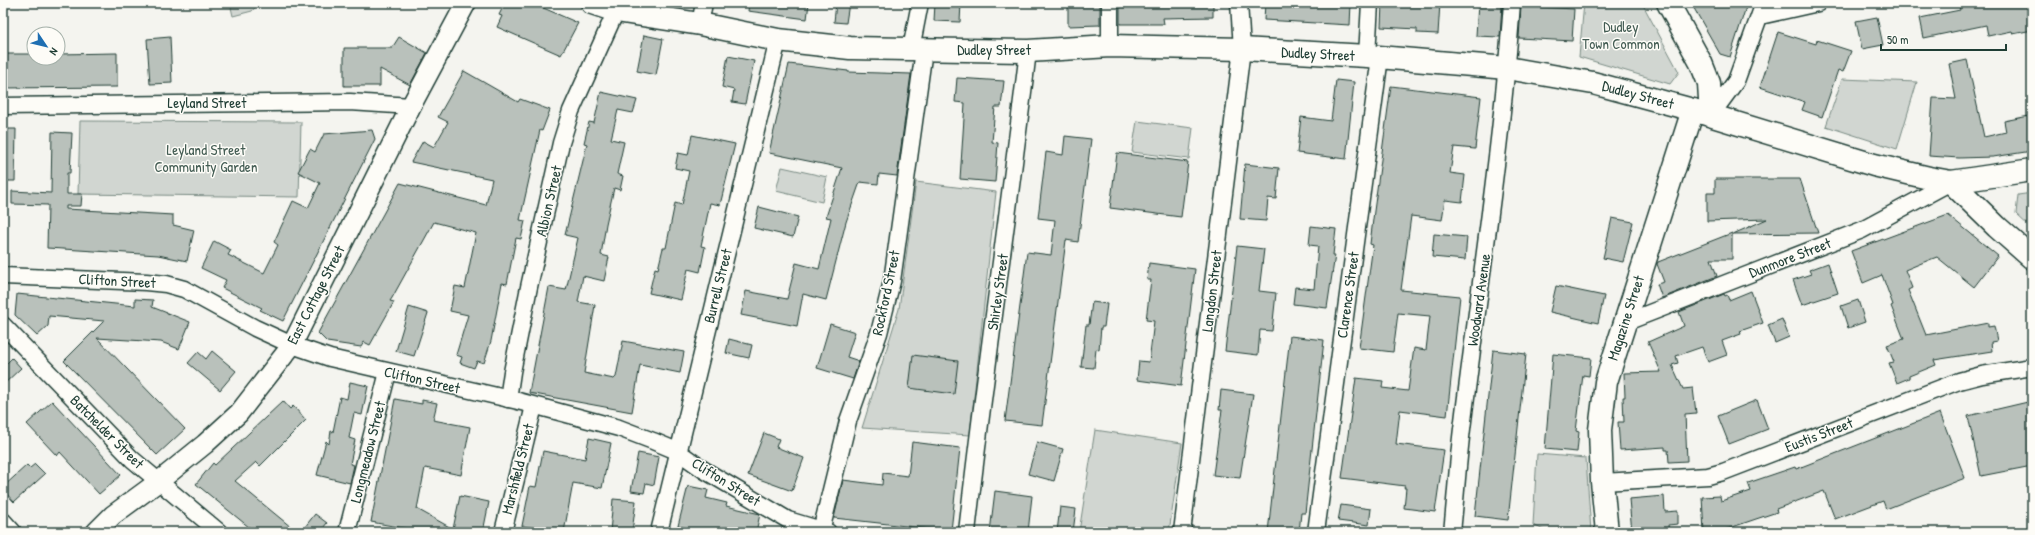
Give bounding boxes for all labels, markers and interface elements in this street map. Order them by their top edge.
park label: Dudley Town Common [1582,16,1660,54]
north arrow [26,26,66,66]
scale bar [1881,26,2006,52]
text: 50 m [1887,31,1908,48]
street label: Dudley Street [957,39,1032,60]
street label: Dudley Street [1281,41,1356,66]
text: N [47,45,62,58]
street label: Dudley Street [1600,75,1677,114]
street label: Leyland Street [168,92,247,113]
park label: Leyland Street Community Garden [154,139,258,177]
street label: Albion Street [530,163,567,238]
street label: Dunmore Street [1746,232,1835,283]
street label: East Cottage Street [282,241,350,348]
street label: Burrell Street [698,246,737,325]
street label: Rockford Street [866,248,905,337]
street label: Langdon Street [1196,248,1227,333]
street label: Clarence Street [1331,250,1364,339]
street label: Shirley Street [982,252,1013,332]
street label: Woodward Avenue [1462,252,1495,348]
street label: Clifton Street [78,268,157,293]
street label: Magazine Street [1602,272,1649,363]
street label: Clifton Street [382,361,463,399]
street label: Batchelder Street [66,390,150,474]
street label: Longmeadow Street [345,398,391,505]
street label: Eustis Street [1782,412,1857,457]
street label: Marshfield Street [496,420,539,516]
street label: Clifton Street [688,452,765,511]

